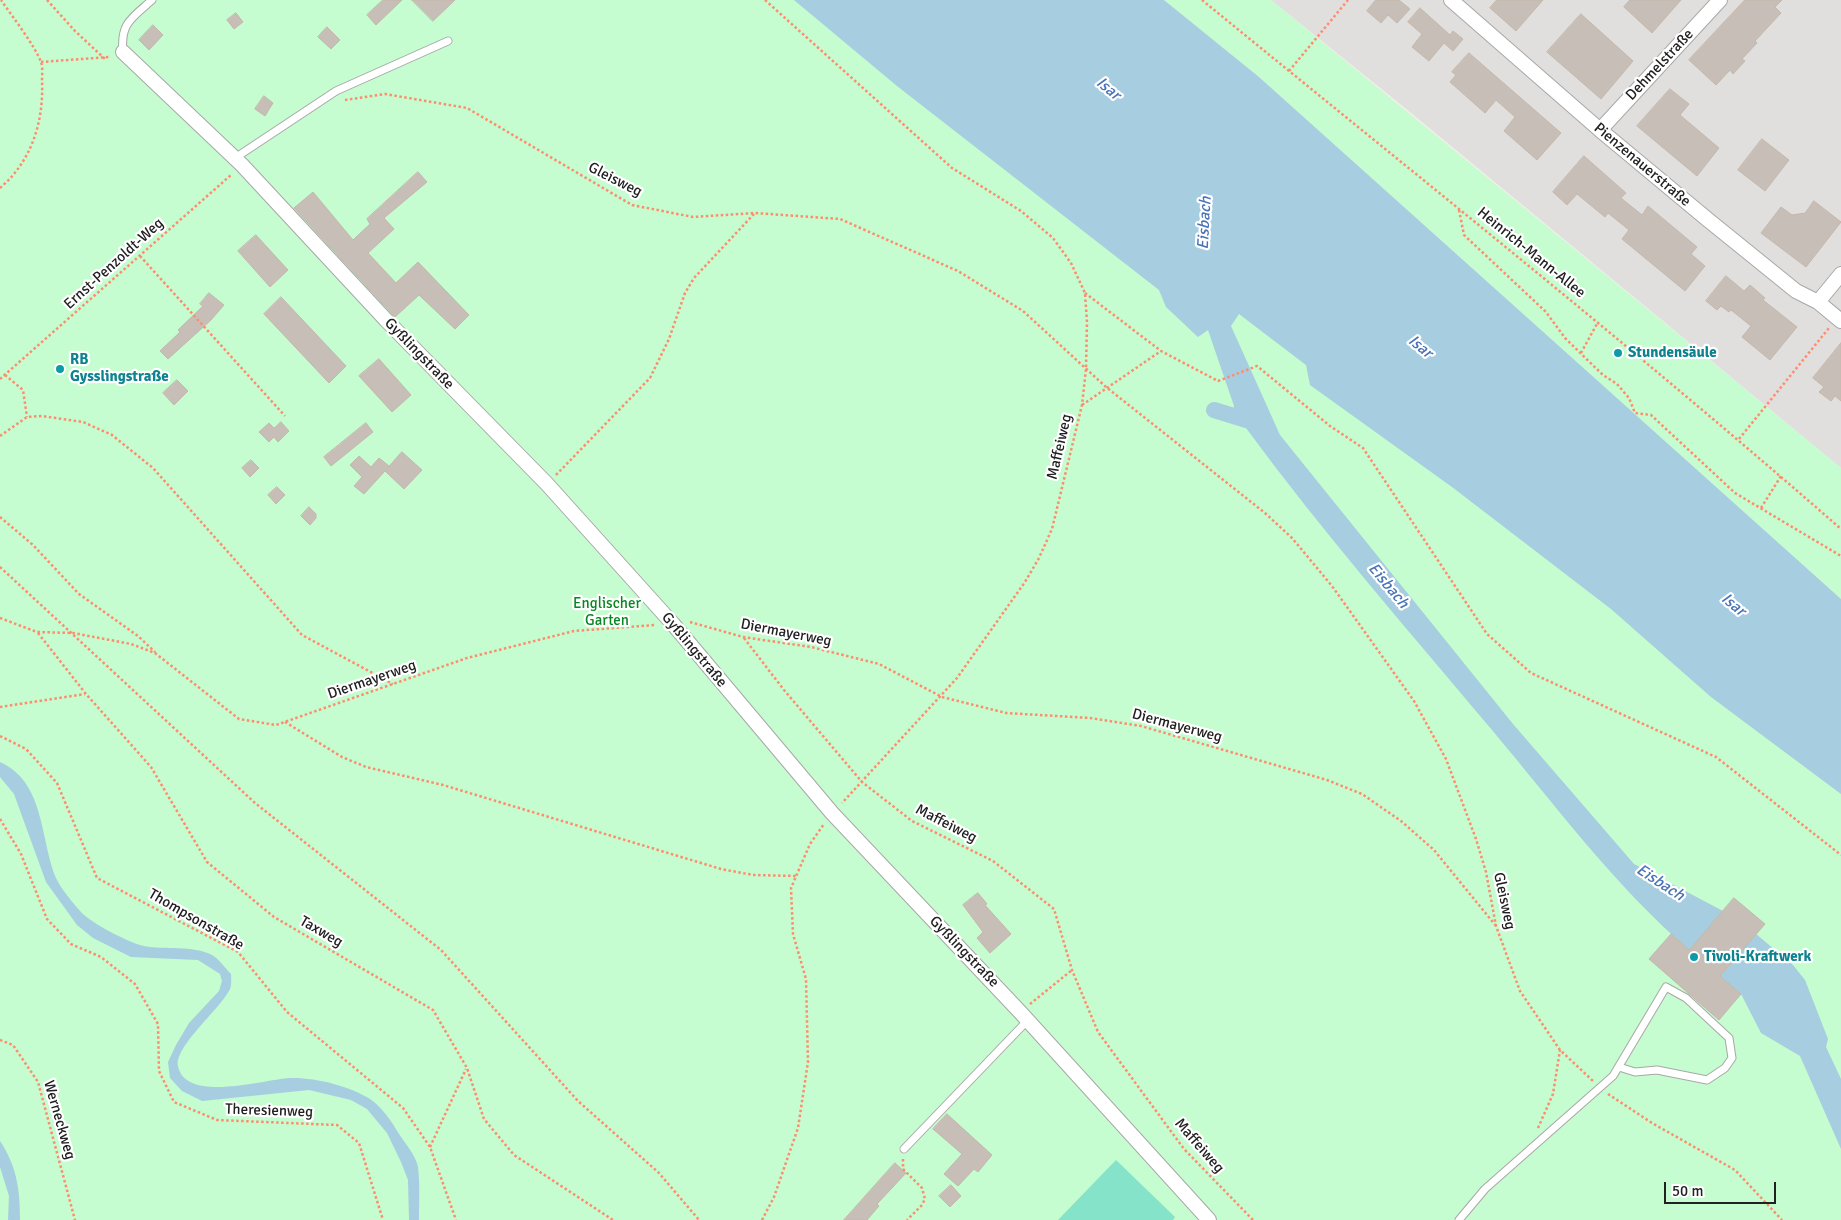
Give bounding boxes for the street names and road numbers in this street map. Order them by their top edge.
street label: Dehmelstraße [1622,26,1698,104]
street label: Pienzenauerstraße [1590,119,1694,211]
street label: Gleisweg [585,159,645,201]
street label: Heinrich-Mann-Allee [1473,204,1589,302]
street label: Ernst-Penzoldt-Weg [61,215,167,313]
street label: Gyßlingstraße [380,315,458,393]
street label: Maffeiweg [1044,412,1076,482]
street label: Gyßlingstraße [657,609,731,691]
street label: Diermayerweg [739,615,833,651]
street label: Diermayerweg [325,656,419,704]
street label: Diermayerweg [1130,705,1224,747]
street label: Maffeiweg [912,801,980,847]
street label: Gleisweg [1489,871,1519,931]
street label: Thompsonstraße [145,885,247,955]
street label: Taxweg [296,912,346,952]
street label: Gyßlingstraße [925,913,1003,991]
street label: Werneckweg [39,1078,79,1162]
street label: Theresienweg [225,1100,313,1122]
street label: Maffeiweg [1170,1115,1228,1177]

